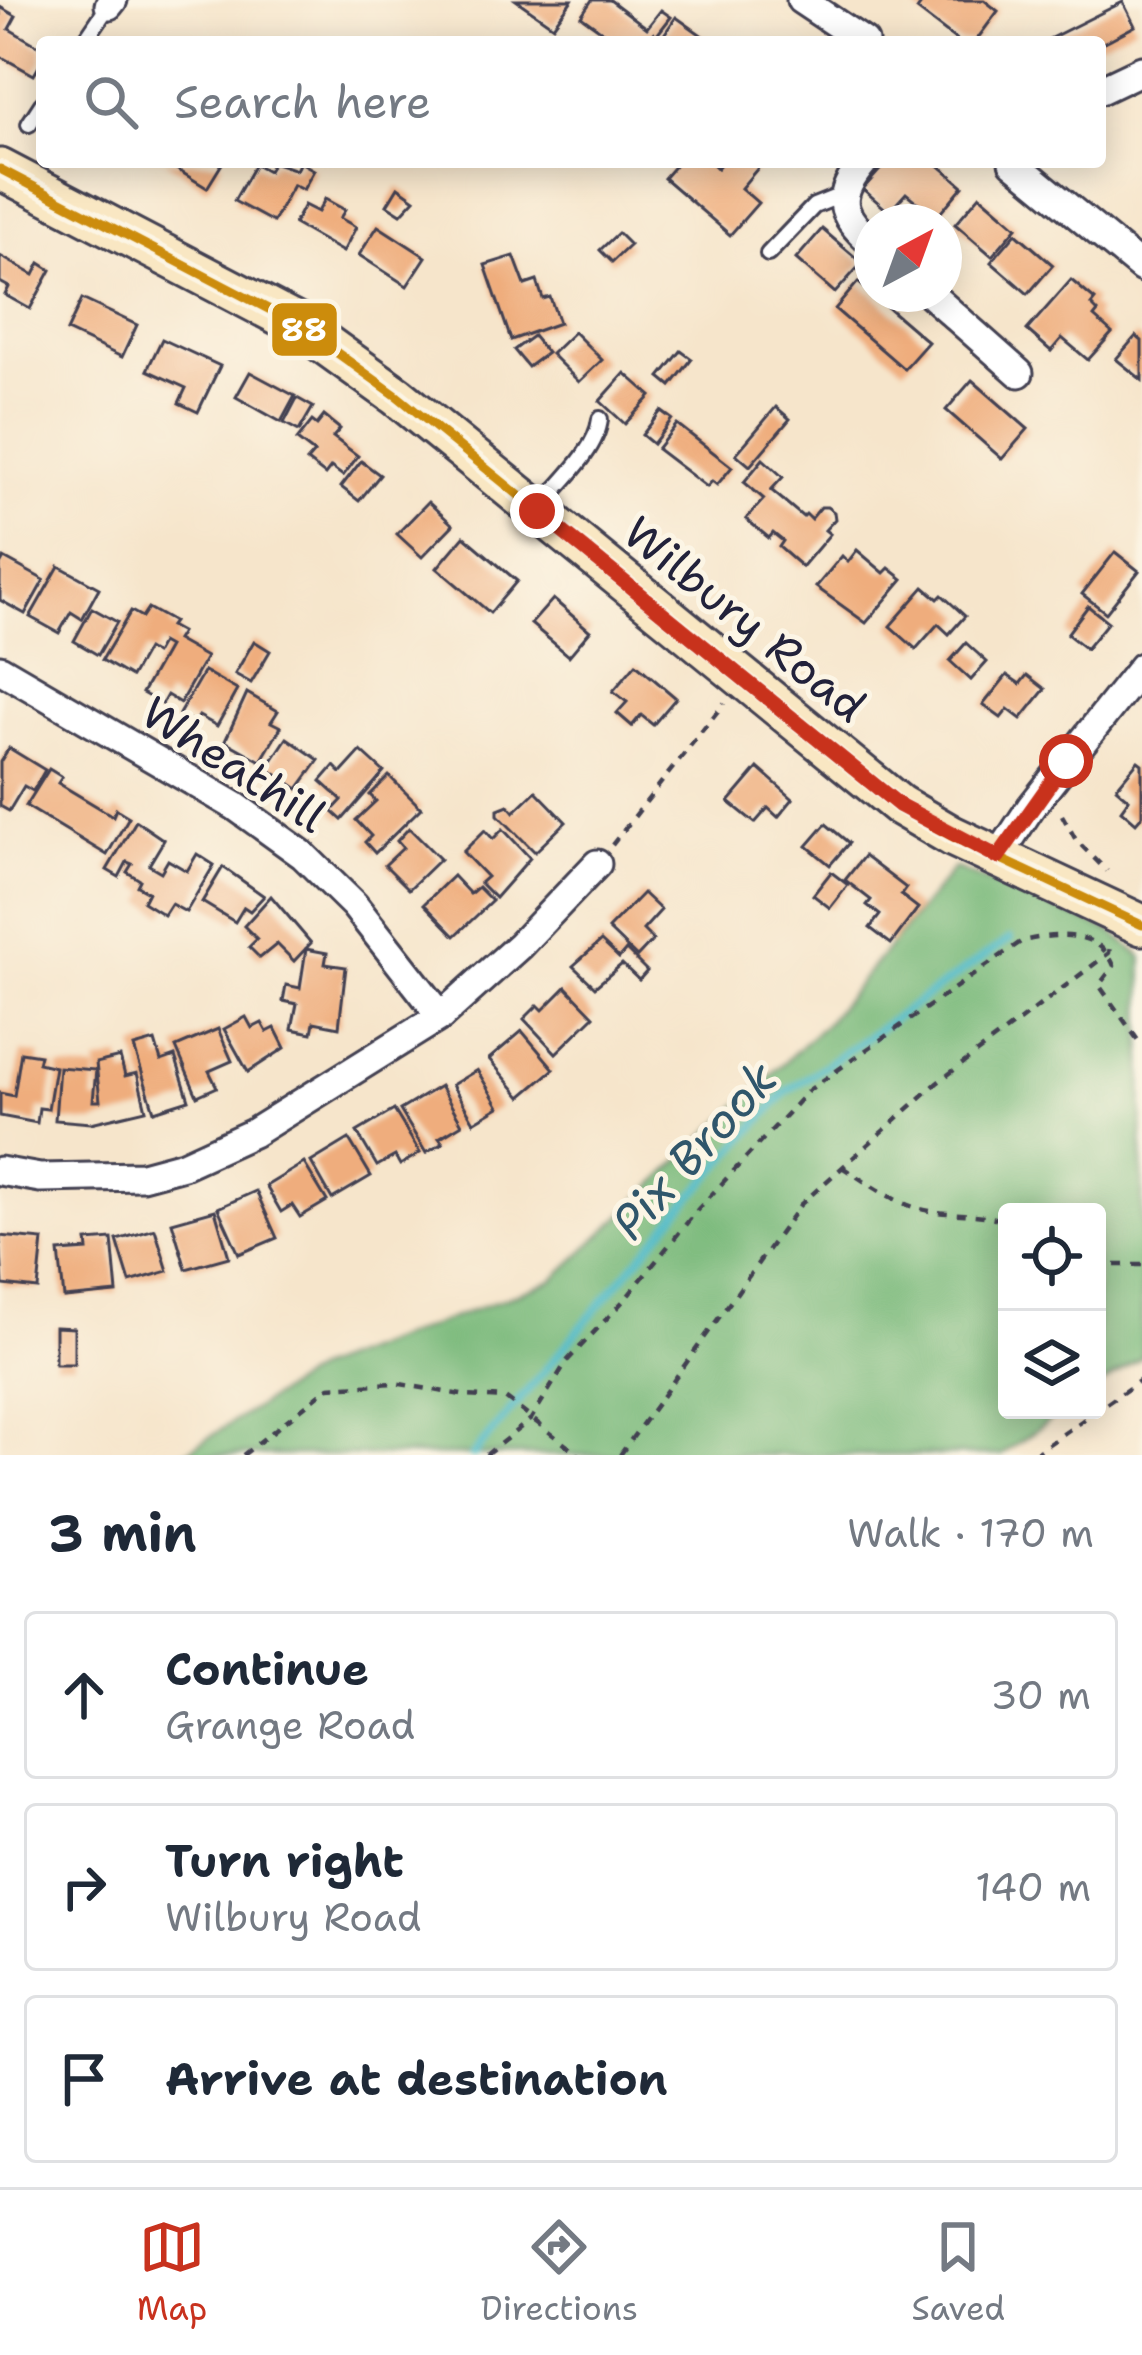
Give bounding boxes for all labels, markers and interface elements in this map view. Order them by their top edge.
search box [36,36,1106,168]
icon: search [78,69,144,135]
text: Search here [174,72,431,132]
north arrow [854,204,962,312]
line badge: 88 [270,301,339,358]
text: 88 [281,307,327,352]
route end [510,484,564,538]
street label: Wilbury Road [611,503,879,735]
street label: Wheathill [130,682,338,846]
route start [1039,734,1093,788]
water label: Pix Brook [597,1047,791,1253]
map controls [998,1203,1106,1419]
button: locate [998,1203,1106,1311]
button: layers [998,1311,1106,1419]
text: 3 min [48,1499,197,1567]
text: Walk · 170 m [847,1507,1094,1559]
text: Continue [165,1639,369,1699]
icon: ahead [51,1662,117,1728]
text: 30 m [990,1669,1091,1721]
text: Grange Road [165,1699,415,1751]
text: Turn right [165,1831,404,1891]
icon: right [51,1854,117,1920]
text: 140 m [975,1861,1091,1913]
text: Wilbury Road [165,1891,422,1943]
icon: arrive [51,2046,117,2112]
text: Arrive at destination [165,2049,668,2109]
tab: Map [137,2214,207,2331]
tab: Directions [481,2214,638,2331]
tab: Saved [912,2214,1005,2331]

